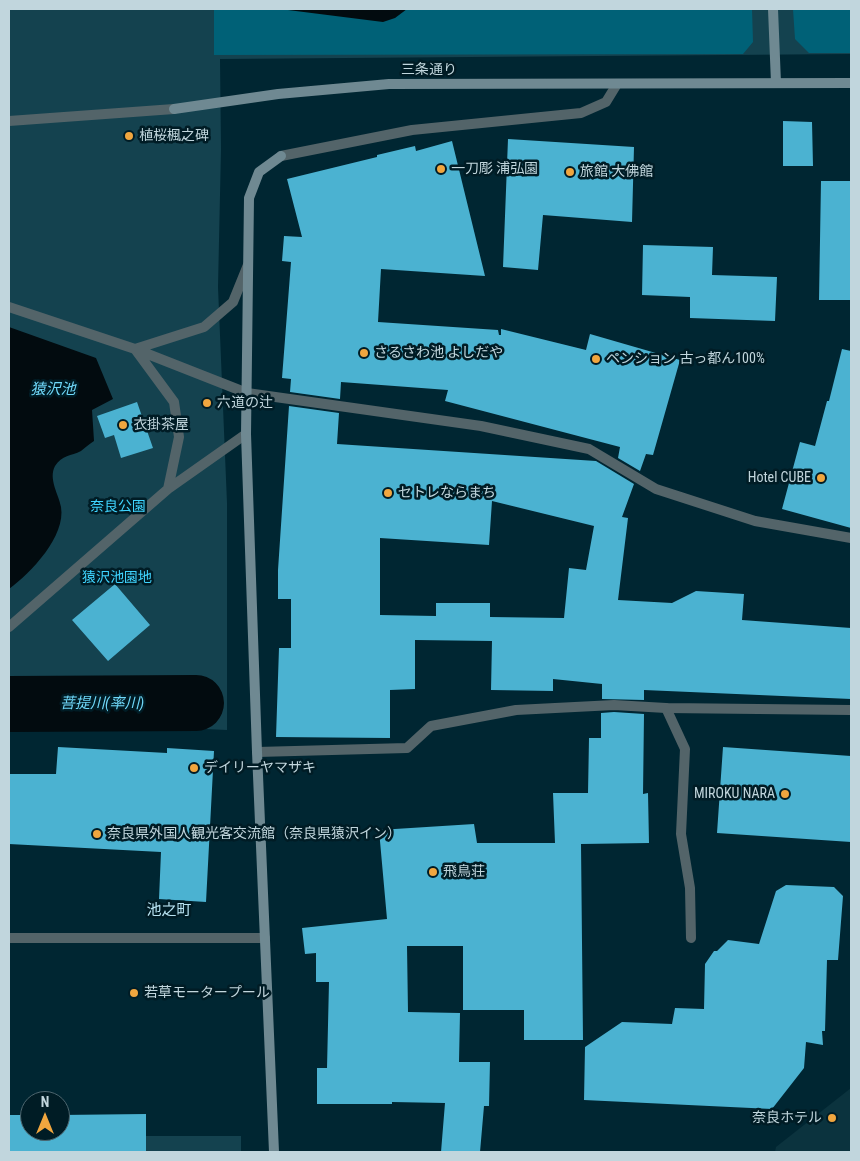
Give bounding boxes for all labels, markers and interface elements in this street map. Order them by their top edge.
street label: 三条通り [401,62,457,78]
place label: 植桜楓之碑 [139,128,209,144]
marker: 植桜楓之碑 [123,130,135,142]
place label: 一刀彫 浦弘園 [451,161,538,177]
marker: 一刀彫 浦弘園 [435,163,447,175]
place label: 旅館 大佛館 [580,164,653,180]
marker: 旅館 大佛館 [564,166,576,178]
place label: さるさわ池 よしだや [374,345,503,361]
marker: さるさわ池 よしだや [358,347,370,359]
place label: ペンション 古っ都ん100% [606,351,765,367]
marker: ペンション 古っ都ん100% [590,353,602,365]
water label: 猿沢池 [31,381,75,399]
place label: 六道の辻 [217,395,273,411]
marker: 六道の辻 [201,397,213,409]
place label: 衣掛茶屋 [133,417,189,433]
marker: 衣掛茶屋 [117,419,129,431]
place label: Hotel CUBE [748,470,811,486]
marker: Hotel CUBE [815,472,827,484]
place label: セトレならまち [398,485,496,501]
marker: セトレならまち [382,487,394,499]
park label: 奈良公園 [90,499,146,515]
park label: 猿沢池園地 [82,570,152,586]
water label: 菩提川(率川) [60,695,144,713]
place label: デイリーヤマザキ [204,760,316,776]
marker: デイリーヤマザキ [188,762,200,774]
place label: MIROKU NARA [694,786,775,802]
marker: MIROKU NARA [779,788,791,800]
place label: 奈良県外国人観光客交流館（奈良県猿沢イン） [107,826,401,842]
marker: 奈良県外国人観光客交流館（奈良県猿沢イン） [91,828,103,840]
place label: 飛鳥荘 [443,864,485,880]
marker: 飛鳥荘 [427,866,439,878]
district label: 池之町 [147,902,191,920]
place label: 若草モータープール [144,985,270,1001]
marker: 若草モータープール [128,987,140,999]
north arrow [20,1091,70,1141]
text: N [41,1094,49,1110]
place label: 奈良ホテル [752,1110,822,1126]
marker: 奈良ホテル [826,1112,838,1124]

